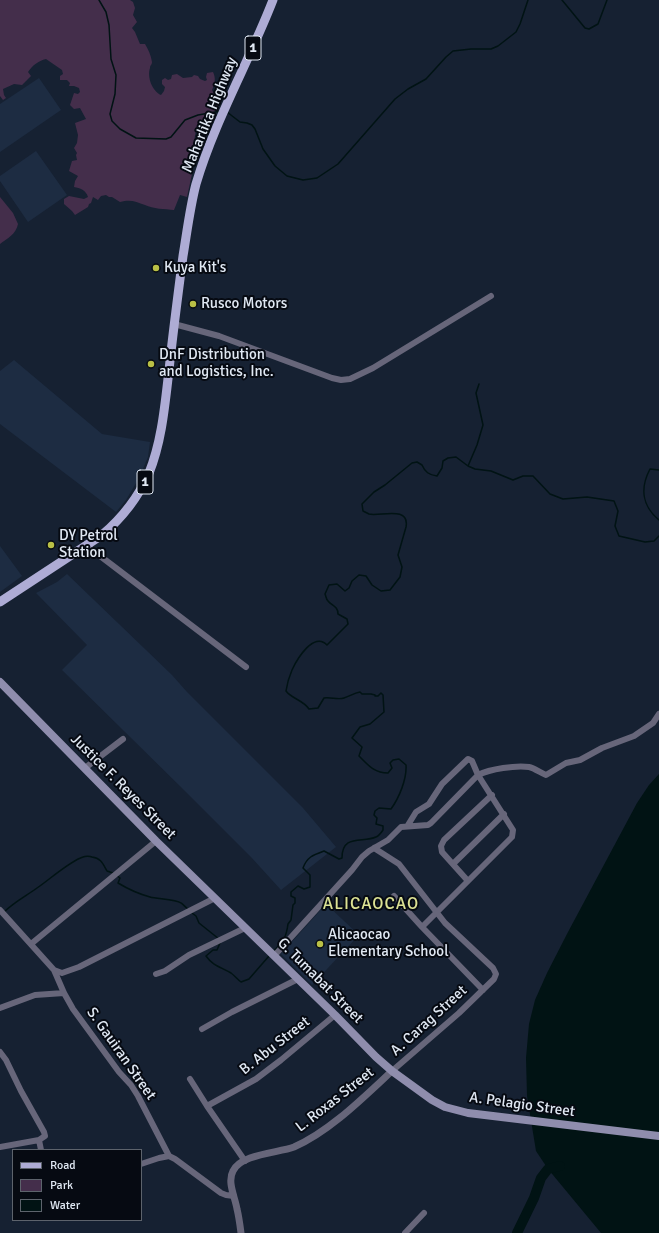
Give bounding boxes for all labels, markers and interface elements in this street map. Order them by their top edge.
road number: 1 [245,36,261,60]
street label: Maharlika Highway [179,55,241,175]
place label: Kuya Kit's [164,259,226,277]
marker: Kuya Kit's [151,263,161,273]
place label: Rusco Motors [201,295,287,313]
marker: Rusco Motors [188,299,198,309]
place label: DnF Distribution and Logistics, Inc. [159,346,274,381]
marker: DnF Distribution and Logistics, Inc. [146,359,156,369]
road number: 1 [137,470,153,494]
place label: DY Petrol Station [59,527,118,562]
marker: DY Petrol Station [46,540,56,550]
street label: Justice F. Reyes Street [67,731,179,843]
district label: ALICAOCAO [323,895,419,915]
place label: Alicaocao Elementary School [328,926,449,961]
street label: G. Tumabat Street [273,934,367,1028]
marker: Alicaocao Elementary School [315,939,325,949]
street label: A. Carag Street [387,982,471,1060]
street label: S. Gauiran Street [82,1004,160,1104]
street label: B. Abu Street [236,1013,314,1079]
street label: L. Roxas Street [292,1064,378,1136]
street label: A. Pelagio Street [468,1089,576,1121]
legend [12,1149,142,1221]
text: Road [50,1158,76,1173]
text: Park [50,1178,73,1193]
text: Water [50,1198,80,1213]

